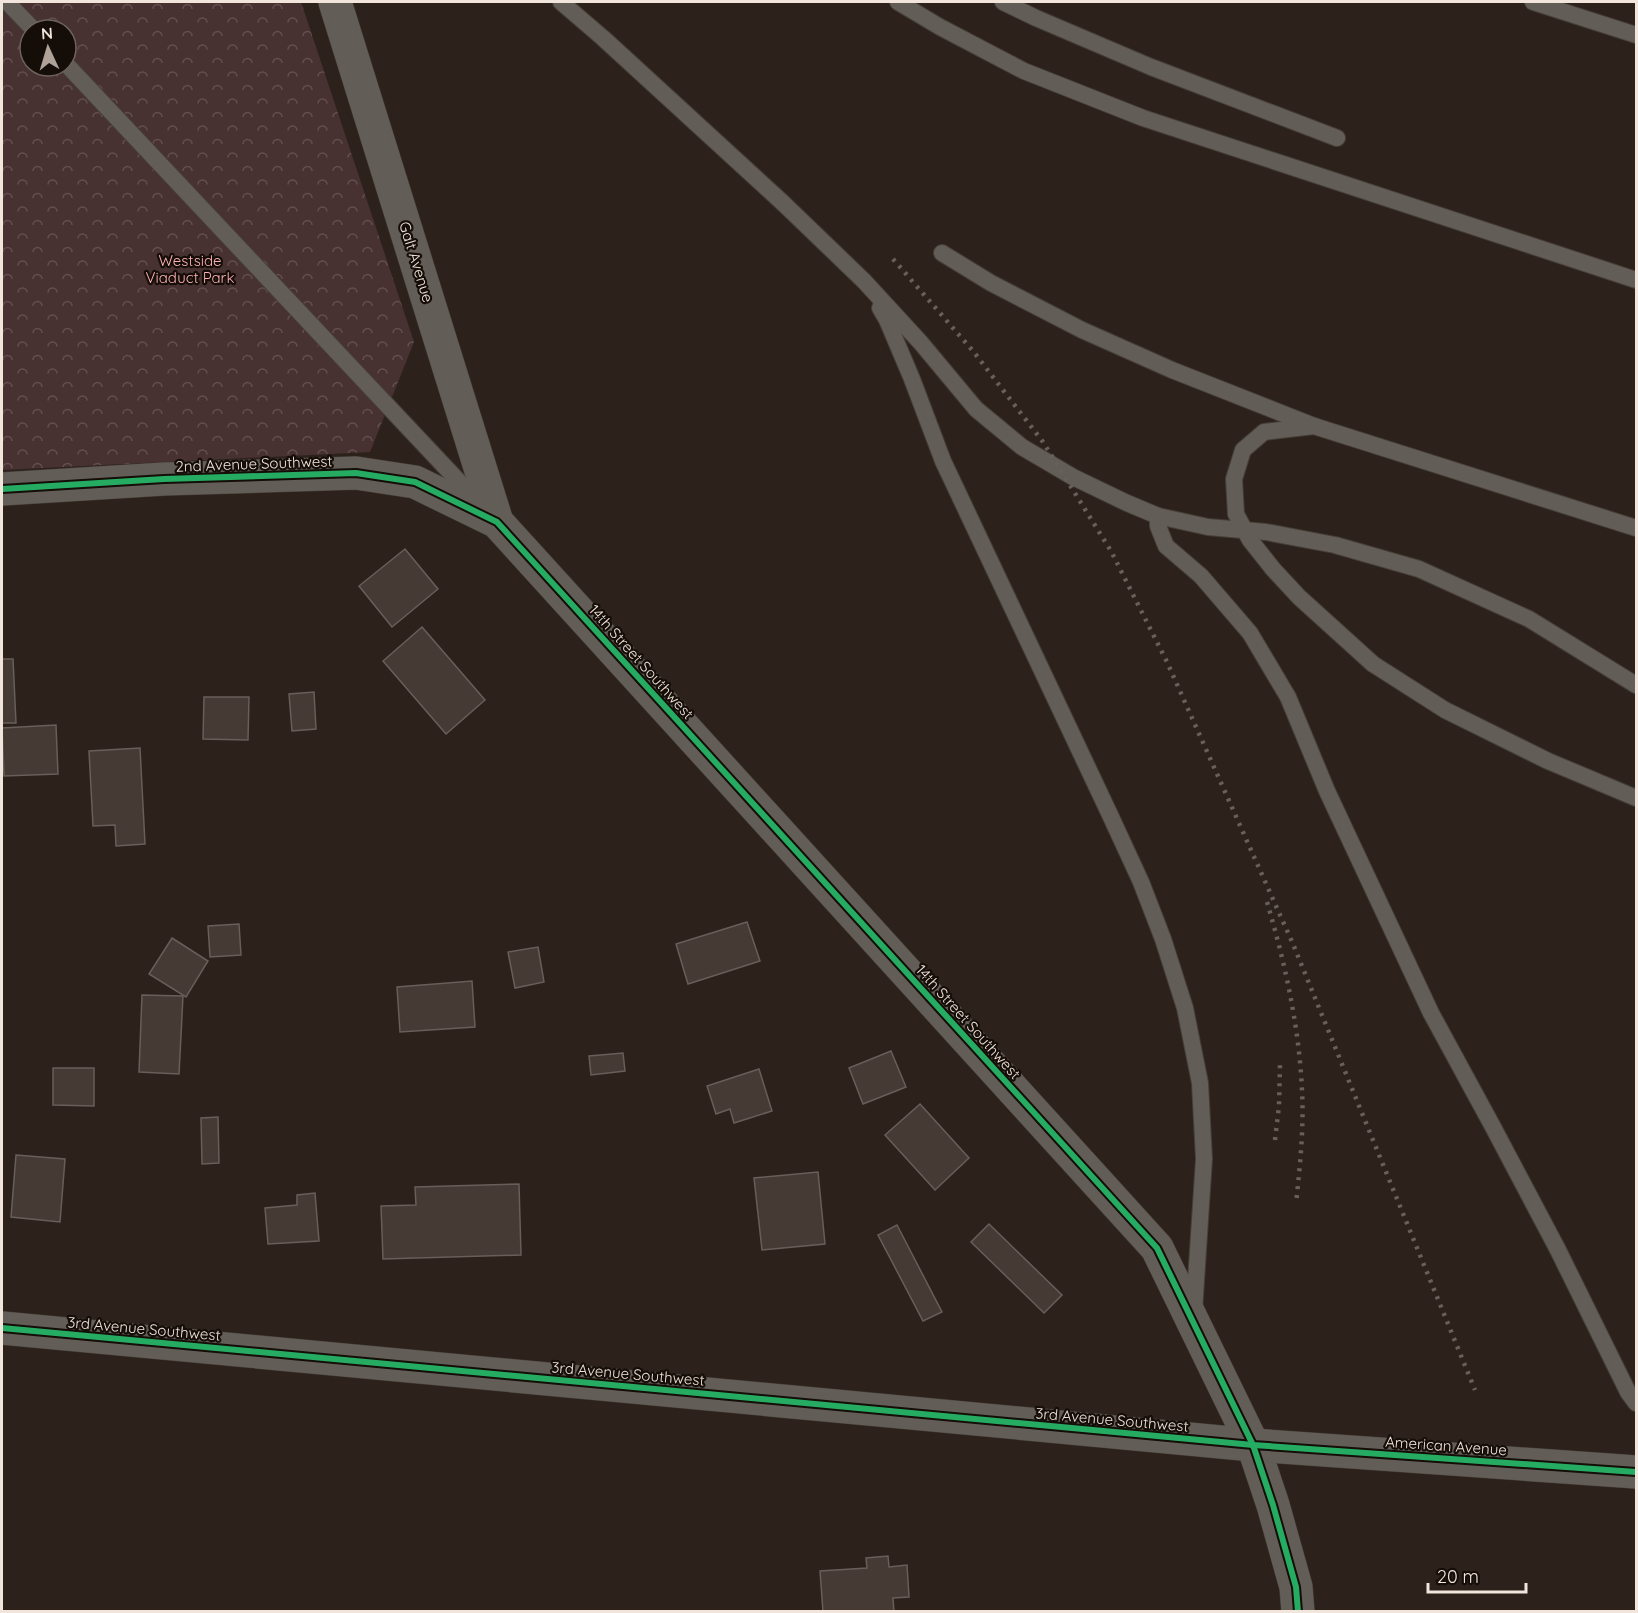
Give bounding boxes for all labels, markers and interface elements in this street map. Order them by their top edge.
north arrow [18,18,78,78]
text: N [40,23,54,43]
street label: Galt Avenue [395,219,438,305]
park label: Westside Viaduct Park [146,251,234,287]
street label: 2nd Avenue Southwest [175,451,333,476]
street label: 14th Street Southwest [585,600,698,723]
street label: 14th Street Southwest [912,960,1025,1083]
street label: 3rd Avenue Southwest [67,1312,221,1345]
street label: 3rd Avenue Southwest [551,1357,705,1390]
street label: 3rd Avenue Southwest [1035,1403,1189,1436]
street label: American Avenue [1385,1432,1507,1459]
scale bar [1428,1556,1526,1594]
text: 20 m [1437,1565,1479,1588]

